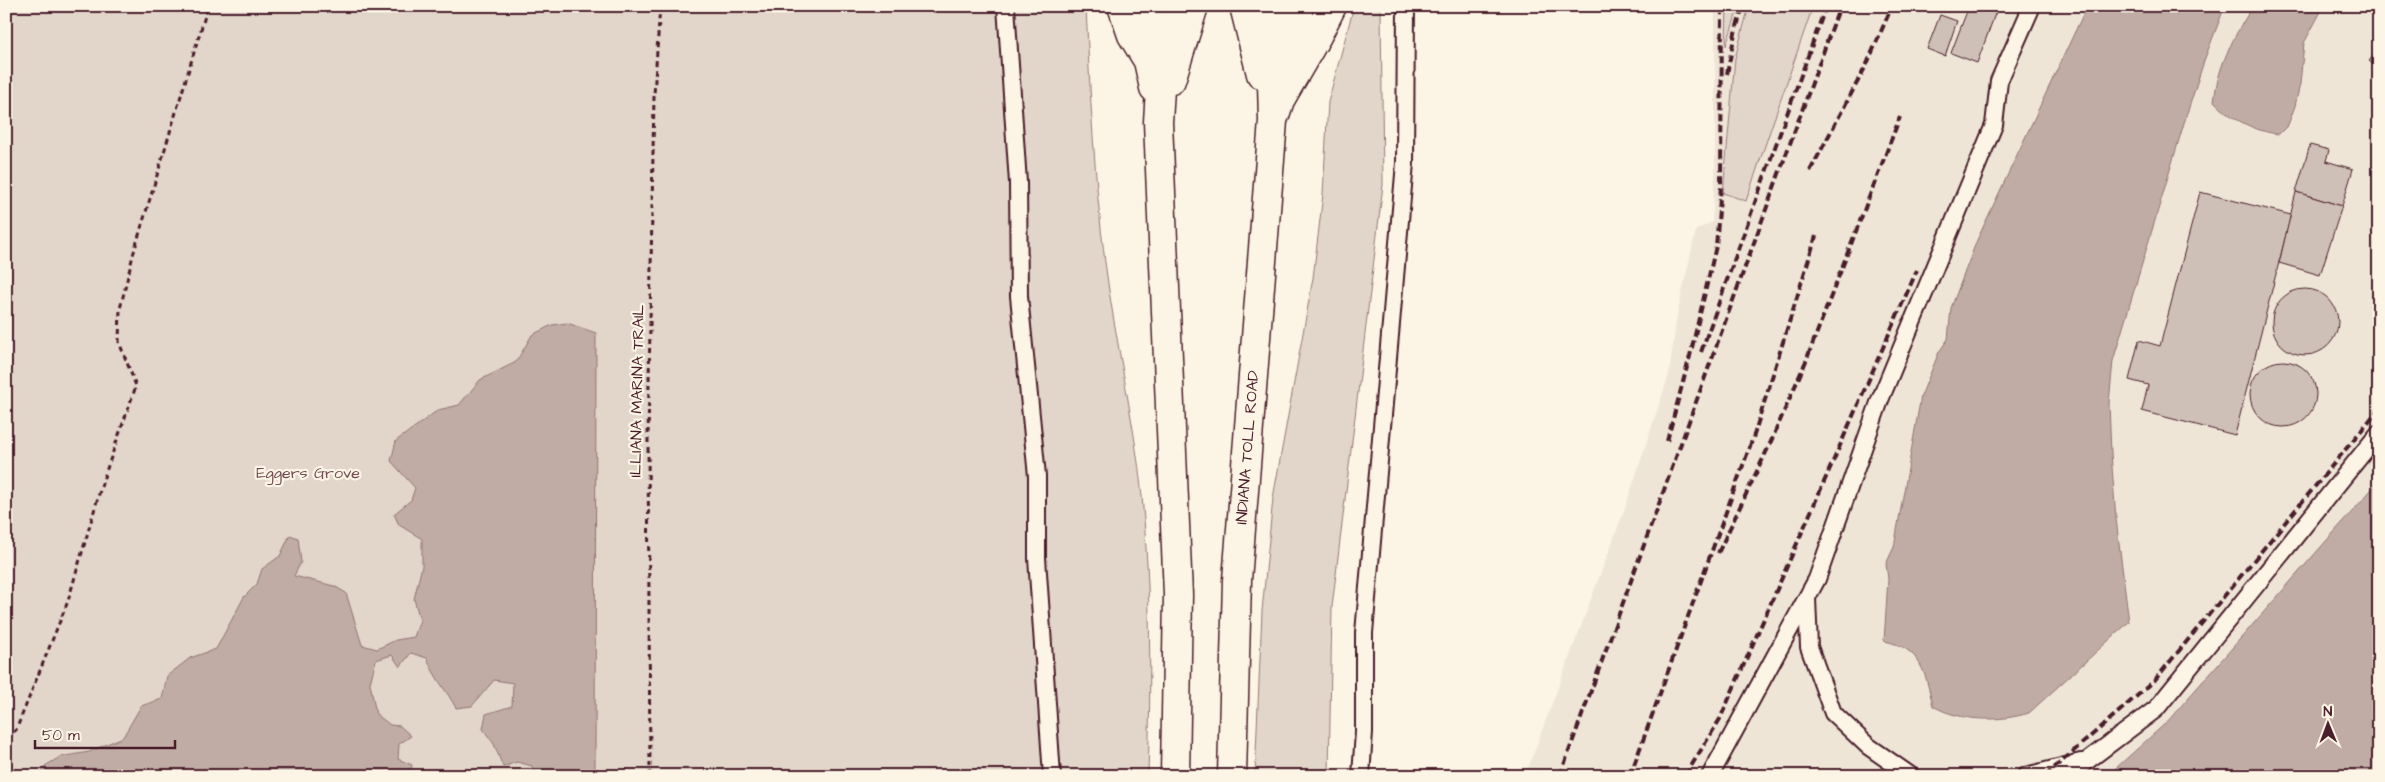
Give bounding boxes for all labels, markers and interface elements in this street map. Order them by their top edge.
street label: ILLIANA MARINA TRAIL [624,304,650,478]
street label: INDIANA TOLL ROAD [1230,370,1264,525]
park label: Eggers Grove [256,462,360,485]
north arrow [2302,700,2352,750]
text: N [2323,702,2333,722]
scale bar [35,717,175,749]
text: 50 m [42,725,80,746]

